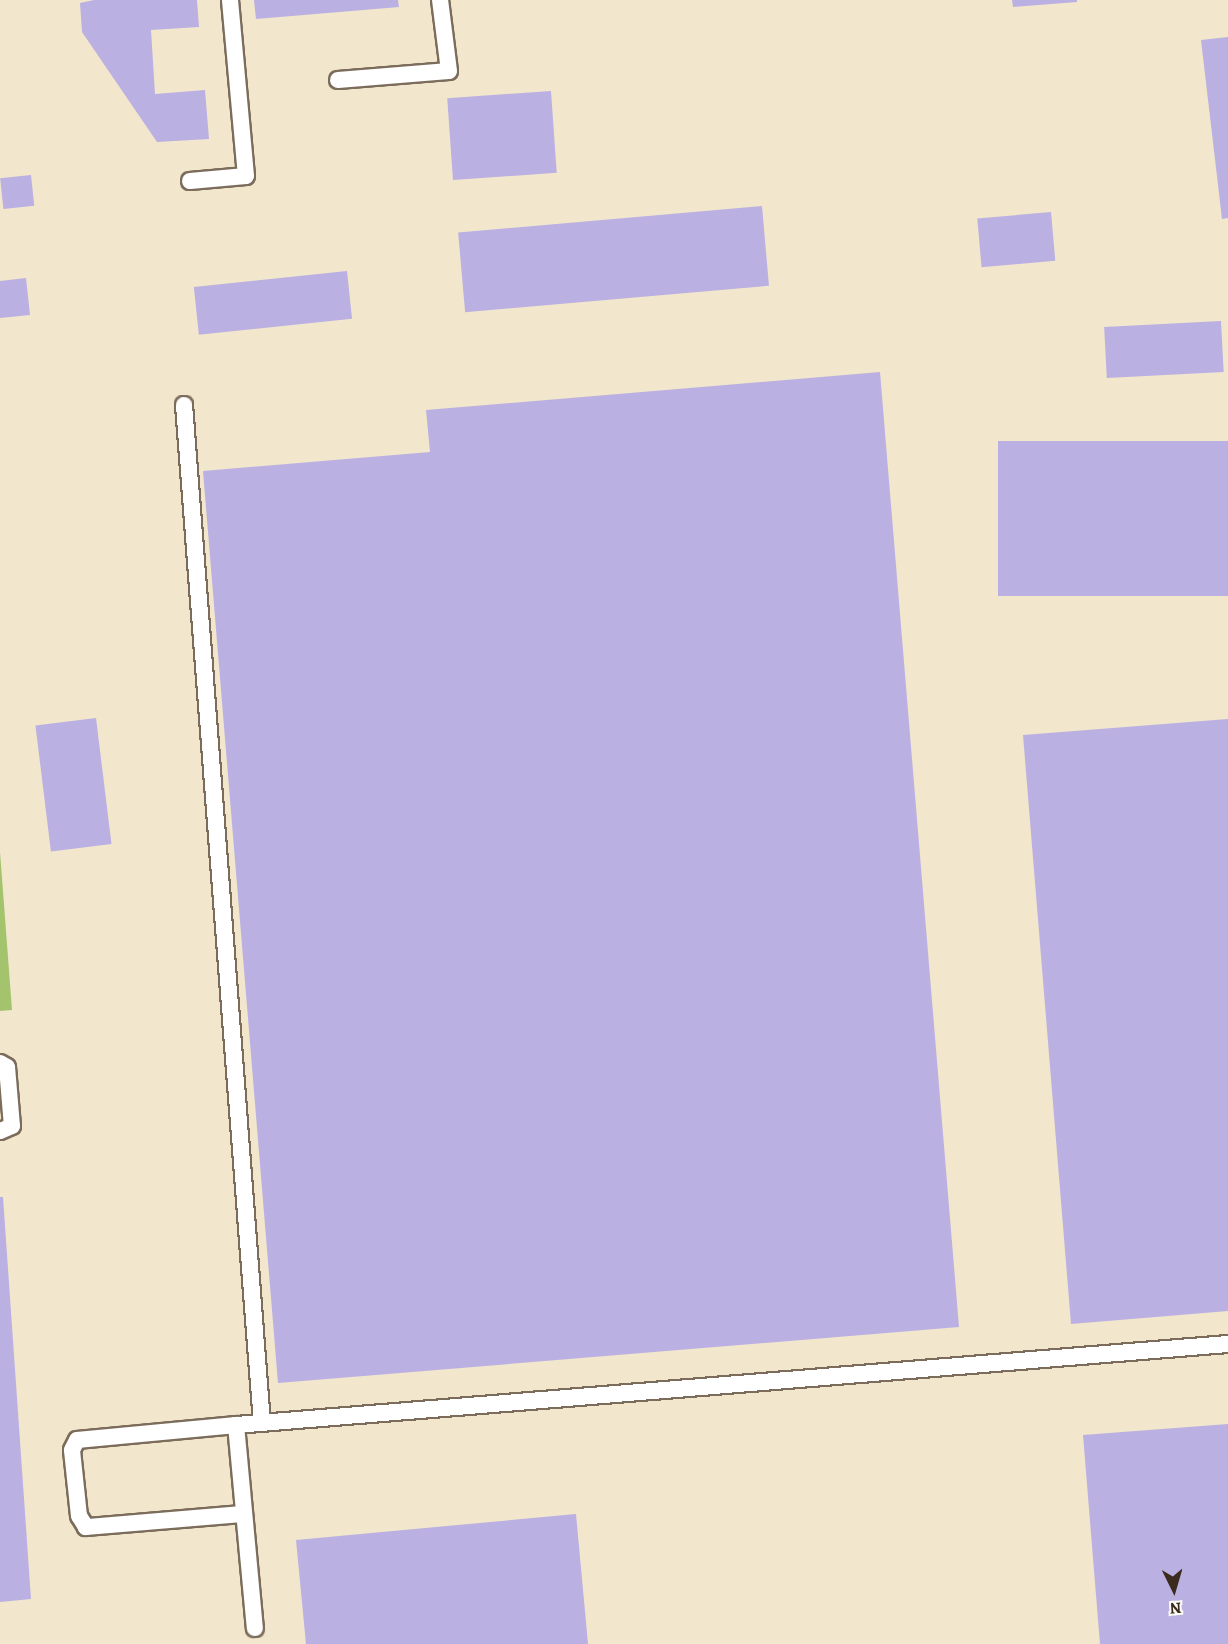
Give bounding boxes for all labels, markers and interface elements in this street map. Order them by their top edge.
north arrow [1144,1560,1204,1620]
text: N [1169,1596,1182,1619]

